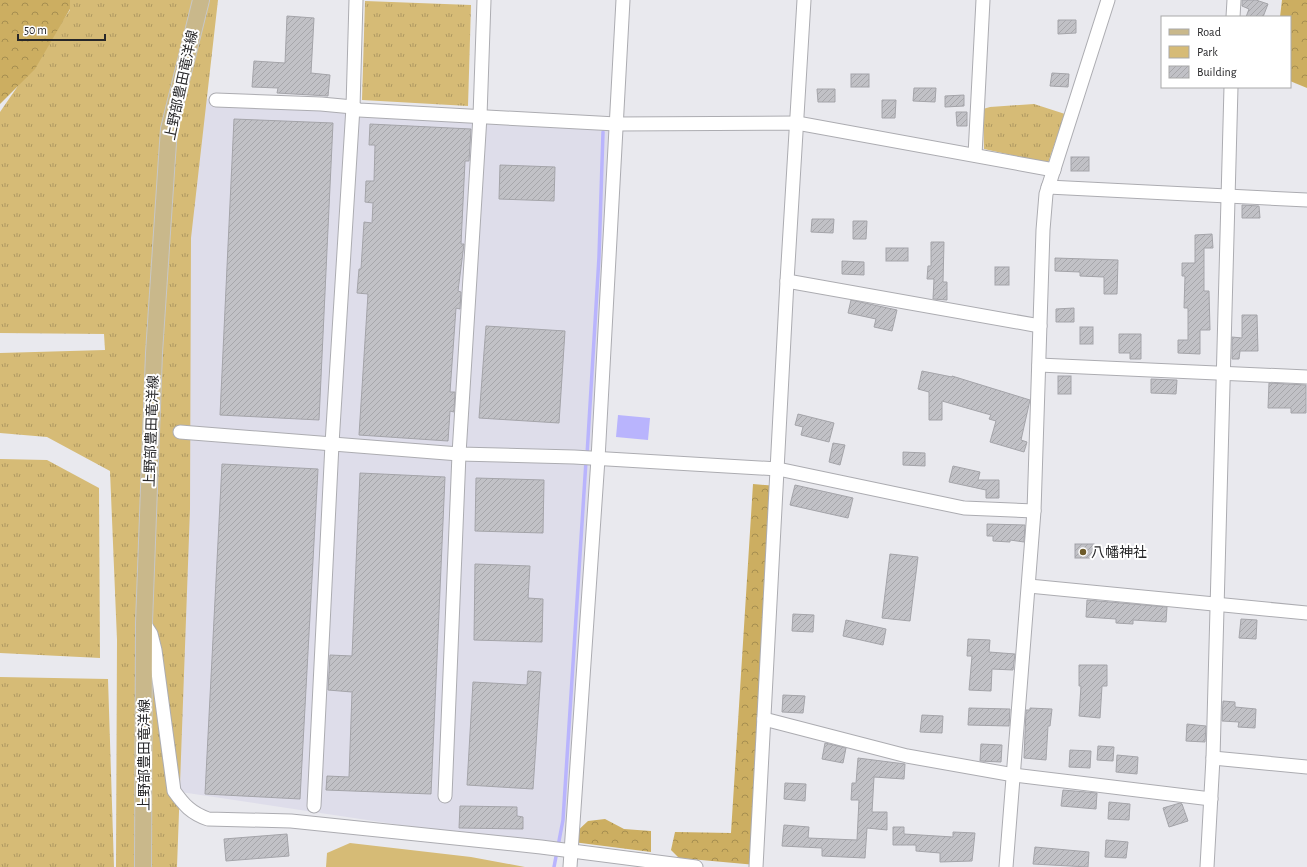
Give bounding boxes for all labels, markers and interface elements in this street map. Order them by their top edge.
scale bar [18,16,105,42]
legend [1161,16,1291,88]
text: 50 m [24,24,47,36]
text: Road [1197,26,1221,38]
street label: 上野部豊田竜洋線 [163,29,200,141]
text: Park [1197,46,1218,58]
text: Building [1197,66,1237,78]
street label: 上野部豊田竜洋線 [142,375,161,487]
place label: 八幡神社 [1091,545,1147,560]
marker: 八幡神社 [1078,547,1088,557]
street label: 上野部豊田竜洋線 [137,699,152,811]

